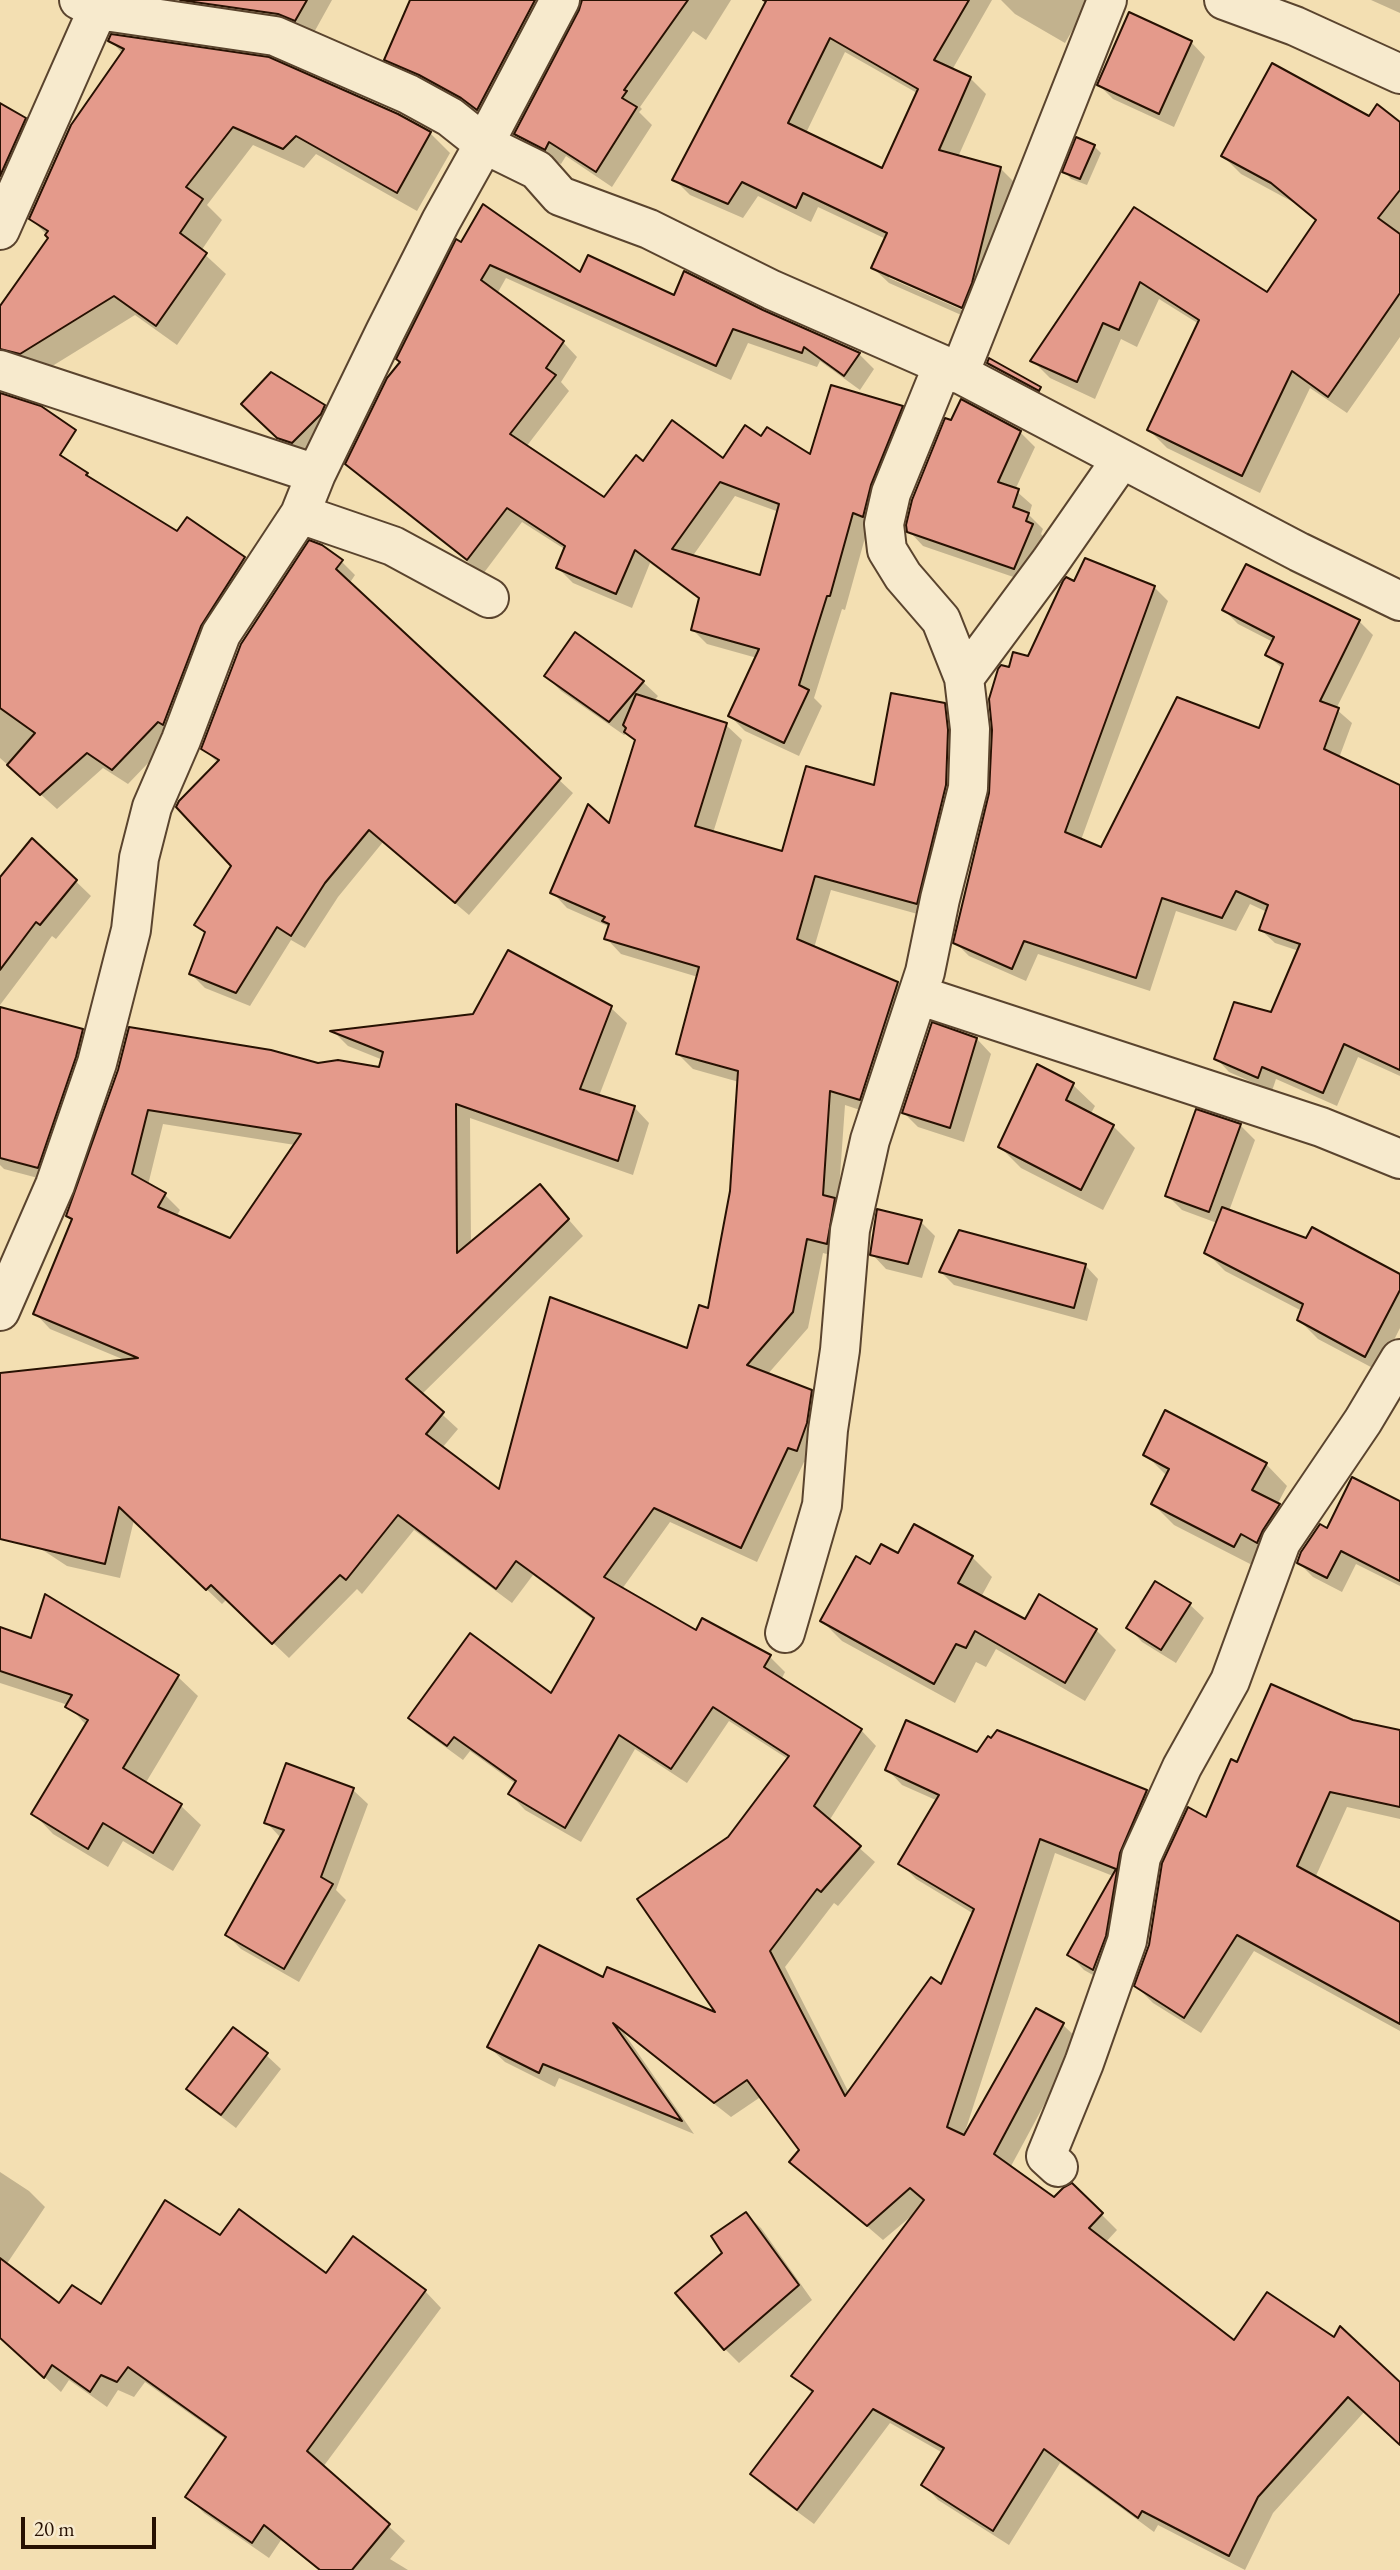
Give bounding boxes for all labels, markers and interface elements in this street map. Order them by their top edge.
scale bar [24,2504,159,2548]
text: 20 m [34,2515,75,2542]

